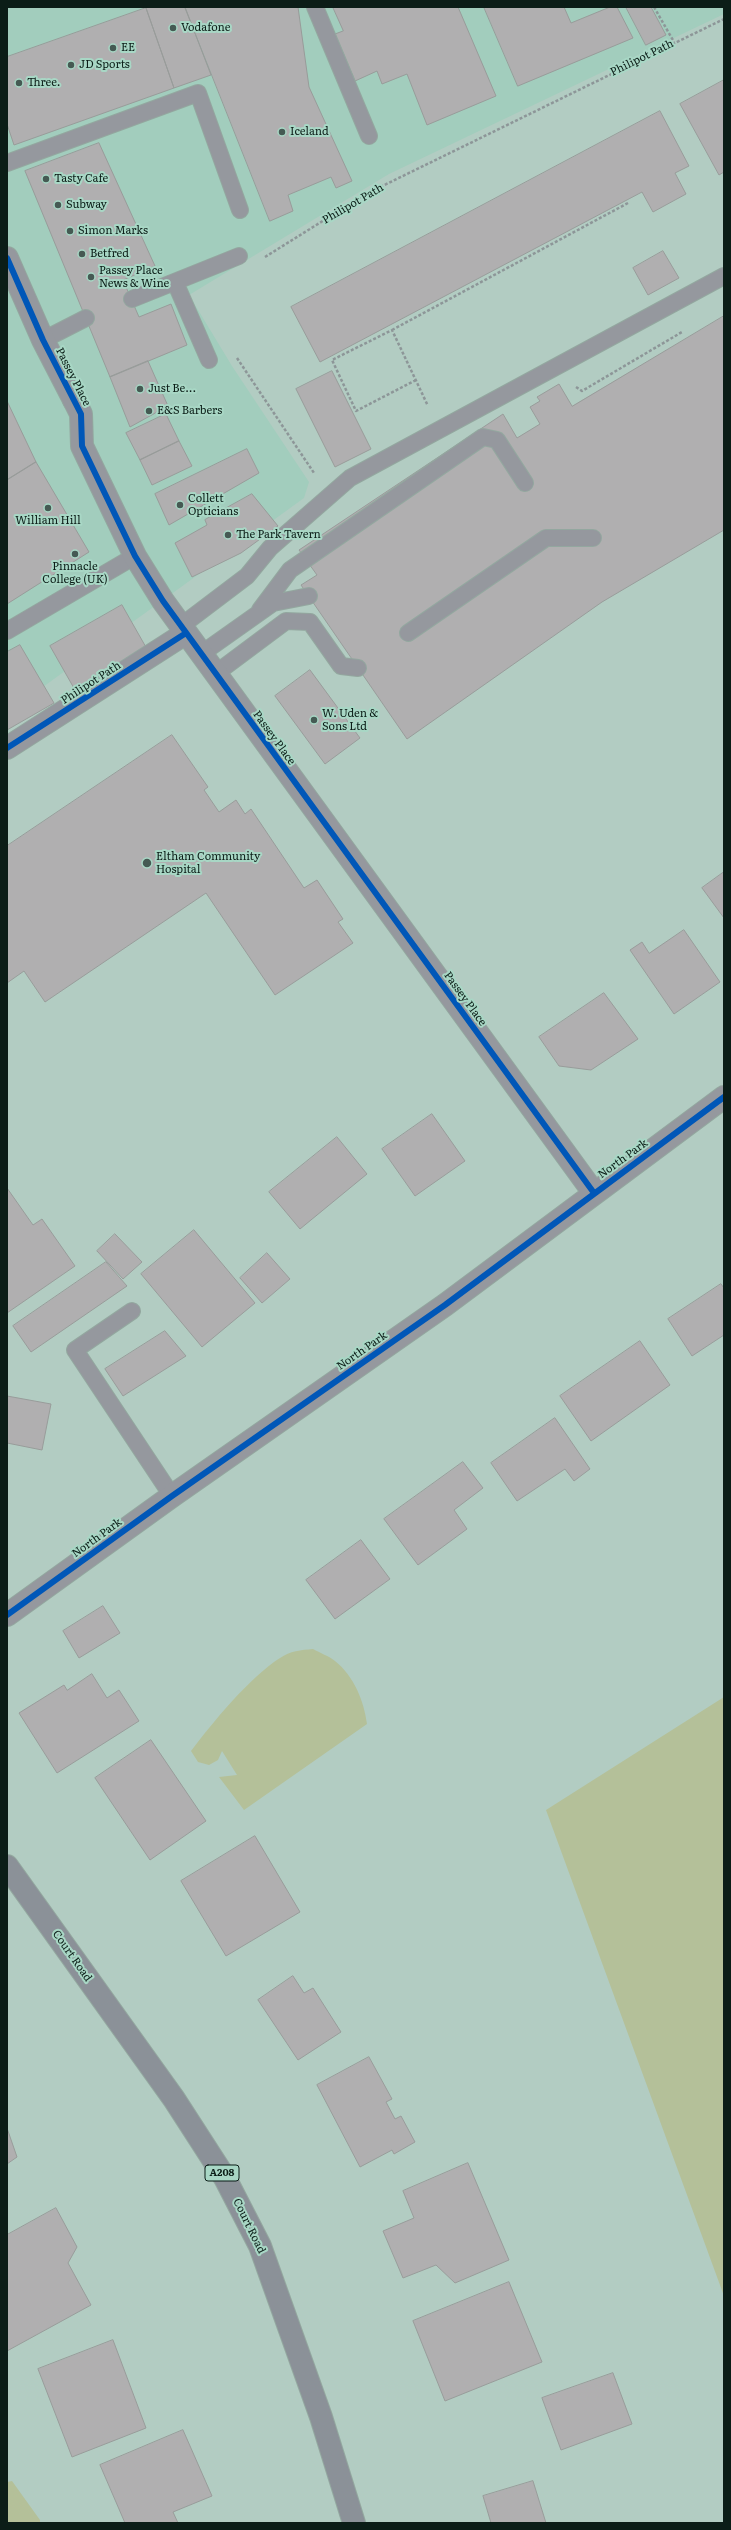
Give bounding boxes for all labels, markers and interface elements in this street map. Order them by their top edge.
place label: Vodafone [181,21,231,35]
marker: Vodafone [168,23,178,33]
street label: Philipot Path [608,37,676,79]
place label: EE [121,41,135,55]
marker: EE [108,43,118,53]
place label: JD Sports [79,58,130,72]
marker: JD Sports [66,60,76,70]
place label: Three. [27,76,61,90]
marker: Three. [14,78,24,88]
place label: Iceland [290,125,329,139]
marker: Iceland [277,127,287,137]
place label: Tasty Cafe [54,172,108,186]
marker: Tasty Cafe [41,174,51,184]
street label: Philipot Path [320,181,386,227]
place label: Subway [66,198,107,212]
marker: Subway [53,200,63,210]
place label: Simon Marks [78,224,148,238]
marker: Simon Marks [65,226,75,236]
place label: Betfred [90,247,129,261]
marker: Betfred [77,249,87,259]
place label: Passey Place News & Wine [99,264,169,290]
marker: Passey Place News & Wine [86,272,96,282]
street label: Passey Place [53,346,93,408]
place label: Just Be... [148,382,196,396]
marker: Just Be... [135,384,145,394]
place label: E&S Barbers [157,404,222,418]
marker: E&S Barbers [144,406,154,416]
place label: Collett Opticians [188,492,238,518]
marker: Collett Opticians [175,500,185,510]
marker: William Hill [43,503,53,513]
place label: William Hill [15,514,81,528]
place label: The Park Tavern [236,528,321,542]
marker: The Park Tavern [223,530,233,540]
marker: Pinnacle College (UK) [70,549,80,559]
place label: Pinnacle College (UK) [42,560,108,586]
street label: Philipot Path [59,659,123,707]
place label: W. Uden & Sons Ltd [322,707,378,733]
street label: Passey Place [250,708,298,768]
marker: W. Uden & Sons Ltd [309,715,319,725]
place label: Eltham Community Hospital [156,850,260,876]
marker: Eltham Community Hospital [141,857,153,869]
street label: Passey Place [441,969,489,1029]
street label: North Park [596,1137,650,1181]
street label: North Park [334,1329,390,1373]
street label: North Park [70,1516,124,1560]
street label: Court Road [50,1928,94,1984]
road number: A208 [205,2165,239,2181]
street label: Court Road [230,2196,268,2256]

